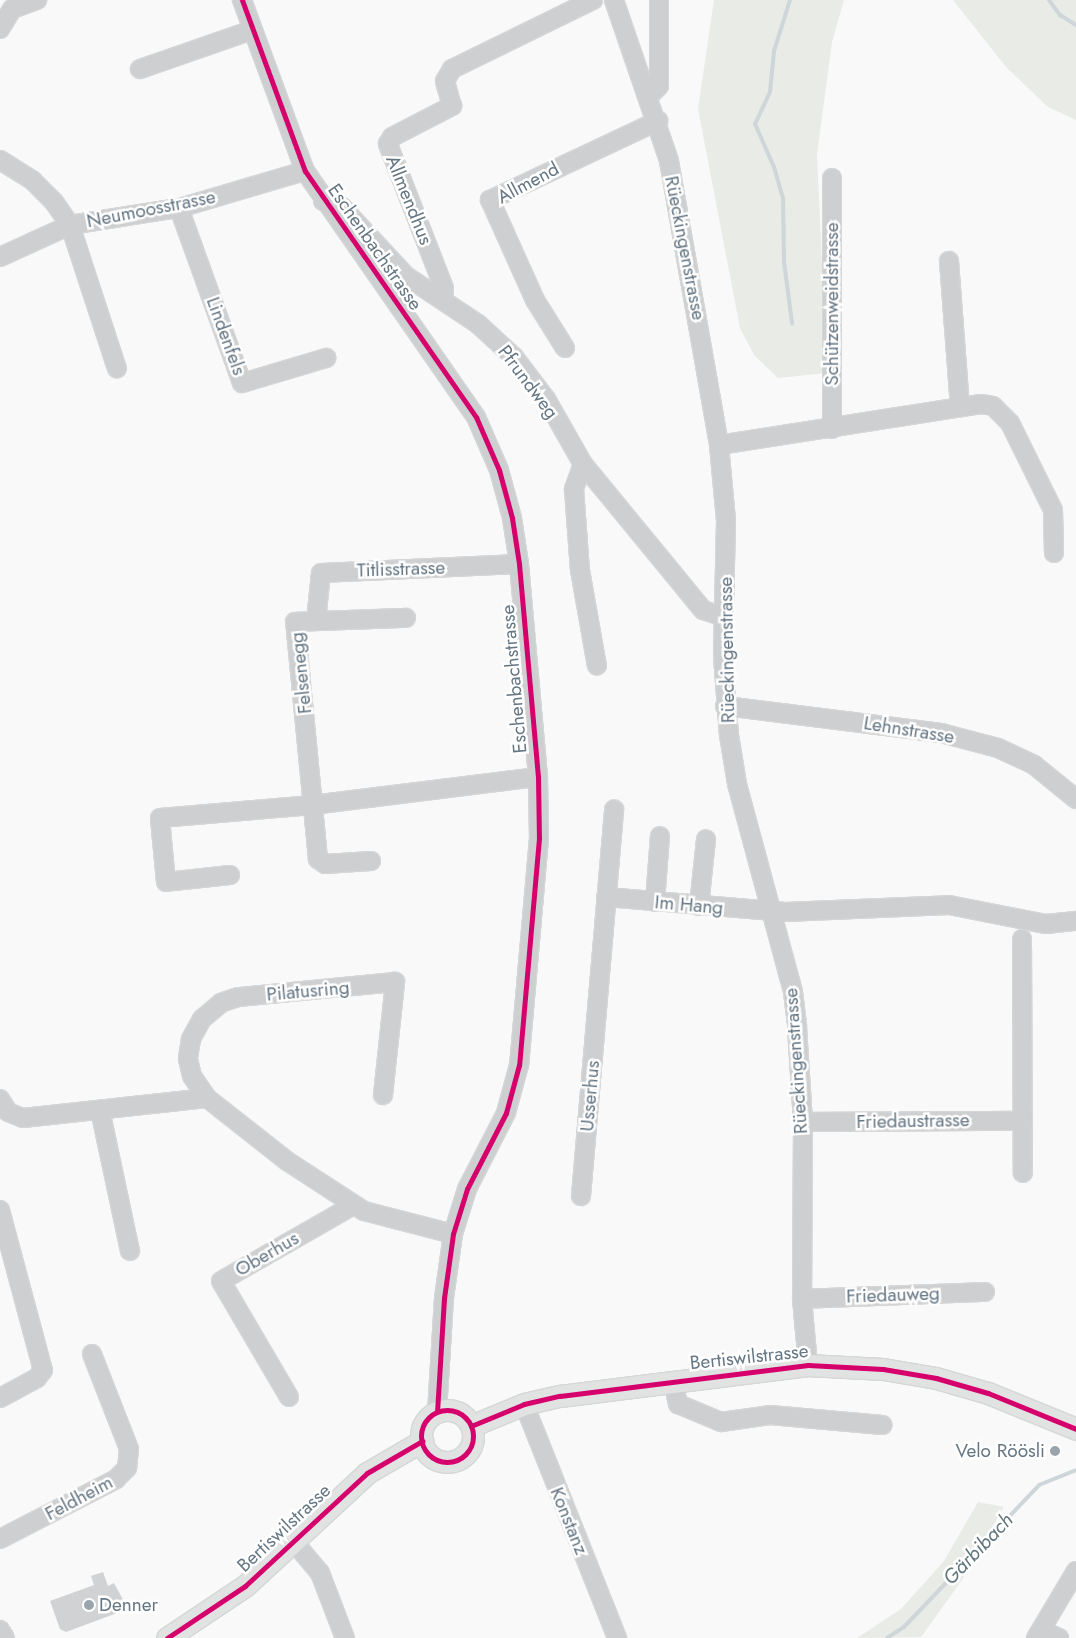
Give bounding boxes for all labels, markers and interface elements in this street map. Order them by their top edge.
street label: Allmendhus [381,152,437,248]
street label: Allmend [493,157,563,209]
street label: Rüeckingenstrasse [660,174,710,322]
street label: Eschenbachstrasse [323,179,427,315]
street label: Neumoosstrasse [85,185,217,233]
street label: Schützenweidstrasse [821,222,843,386]
street label: Lindenfels [201,294,251,378]
street label: Pfrundweg [493,341,563,423]
street label: Titlisstrasse [356,556,446,582]
street label: Rüeckingenstrasse [714,577,740,723]
street label: Eschenbachstrasse [496,604,532,754]
street label: Felsenegg [285,631,317,715]
street label: Lehnstrasse [862,712,956,748]
street label: Im Hang [654,891,724,919]
street label: Pilatusring [266,976,350,1006]
street label: Rüeckingenstrasse [780,987,812,1135]
street label: Usserhus [576,1060,604,1132]
street label: Friedaustrasse [856,1109,970,1133]
street label: Oberhus [231,1227,303,1281]
street label: Friedauweg [846,1282,940,1308]
street label: Bertiswilstrasse [689,1339,809,1375]
place label: Velo Röösli [955,1440,1045,1462]
marker: Velo Röösli [1049,1445,1061,1457]
street label: Feldheim [41,1471,117,1525]
street label: Bertiswilstrasse [233,1479,335,1577]
street label: Konstanz [545,1484,593,1558]
water label: Gärbibach [938,1508,1018,1590]
place label: Denner [99,1594,158,1616]
marker: Denner [83,1599,95,1611]

